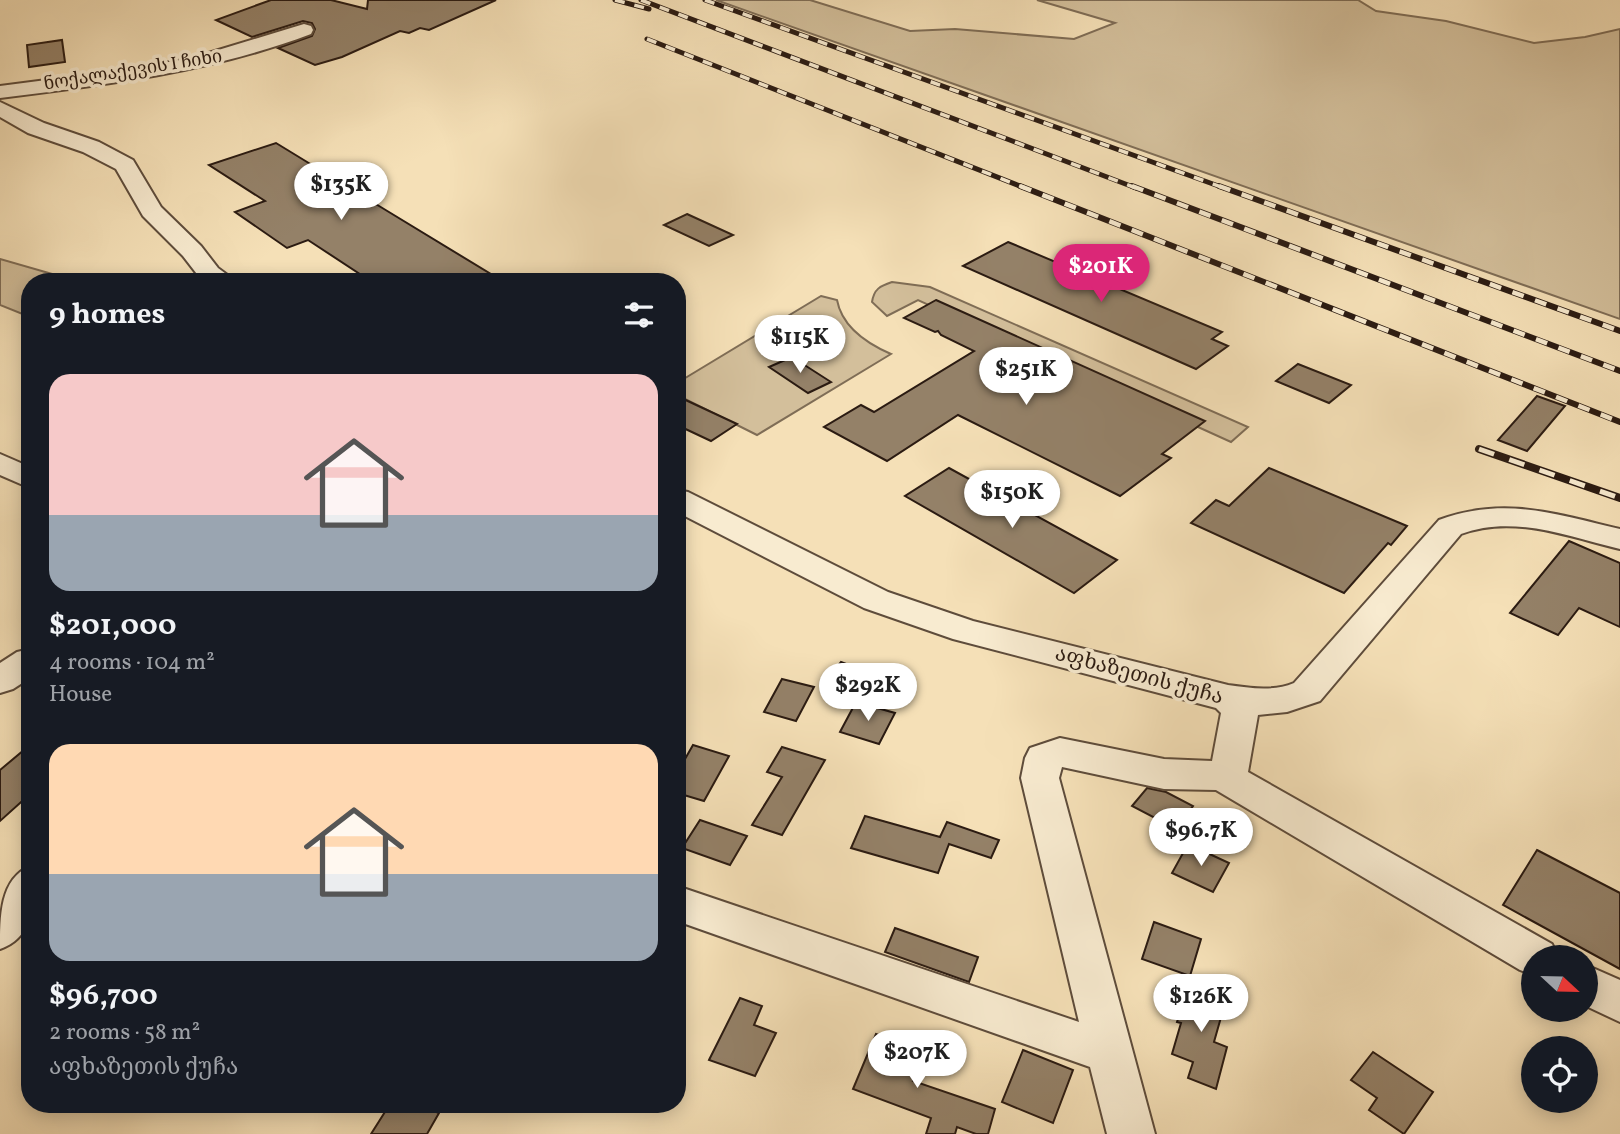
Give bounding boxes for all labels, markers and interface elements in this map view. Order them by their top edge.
street label: ნოქალაქევის I ჩიხი [42,45,224,97]
pin: $135K [292,162,390,222]
text: $135K [310,169,372,201]
pin: $201K [1052,244,1150,304]
text: $201K [1069,251,1133,283]
text: 9 homes [49,294,165,336]
icon: filters [620,296,658,334]
pin: $115K [751,316,849,375]
text: $115K [770,322,830,354]
pin: $251K [977,348,1075,407]
text: $251K [995,354,1057,386]
icon: home [291,420,417,546]
pin: $150K [963,470,1061,530]
text: $150K [980,477,1044,509]
text: $201,000 [49,605,176,647]
street label: აფხაზეთის ქუჩა [1052,640,1226,712]
text: 4 rooms · 104 m² [49,647,215,679]
pin: $292K [819,664,917,723]
text: $292K [835,670,901,702]
text: House [49,679,112,711]
icon: home [291,789,417,915]
pin: $96.7K [1144,808,1258,868]
text: $96.7K [1165,815,1237,847]
north arrow [1521,945,1598,1022]
map controls [1521,945,1598,1113]
pin: $126K [1152,974,1250,1034]
text: $96,700 [49,975,158,1017]
text: $126K [1169,981,1233,1013]
text: 2 rooms · 58 m² [49,1017,200,1049]
pin: $207K [868,1030,966,1090]
button: locate [1521,1036,1598,1113]
text: $207K [884,1037,950,1069]
text: აფხაზეთის ქუჩა [49,1052,238,1084]

